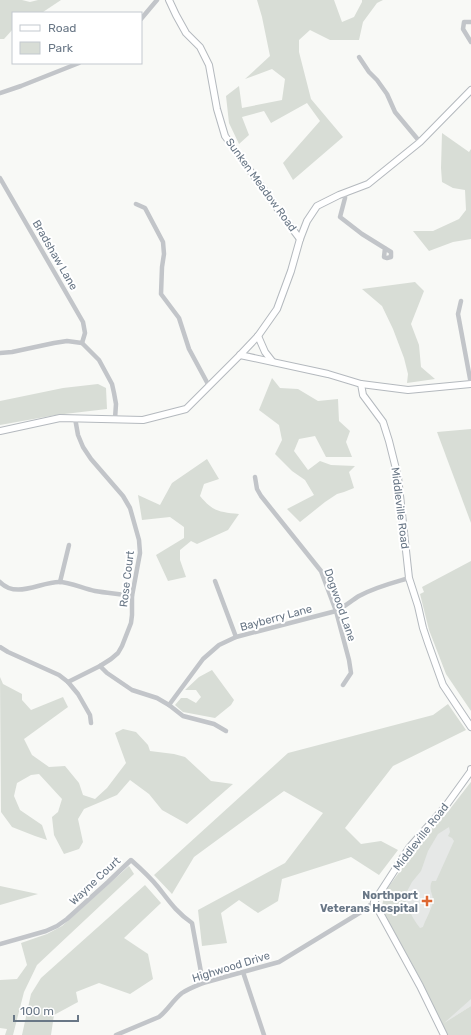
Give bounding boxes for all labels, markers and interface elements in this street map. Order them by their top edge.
legend [12,12,142,64]
text: Road [48,21,76,35]
text: Park [48,41,74,55]
street label: Sunken Meadow Road [223,136,299,234]
street label: Bradshaw Lane [30,218,80,292]
street label: Middleville Road [389,466,411,550]
street label: Rose Court [117,549,137,608]
street label: Dogwood Lane [321,567,359,643]
street label: Bayberry Lane [239,602,313,634]
street label: Middleville Road [391,801,451,873]
street label: Wayne Court [67,854,124,908]
place label: Northport Veterans Hospital [320,889,418,915]
marker: Northport Veterans Hospital [421,895,433,907]
street label: Highwood Drive [191,949,271,985]
scale bar [14,997,78,1023]
text: 100 m [20,1004,54,1018]

